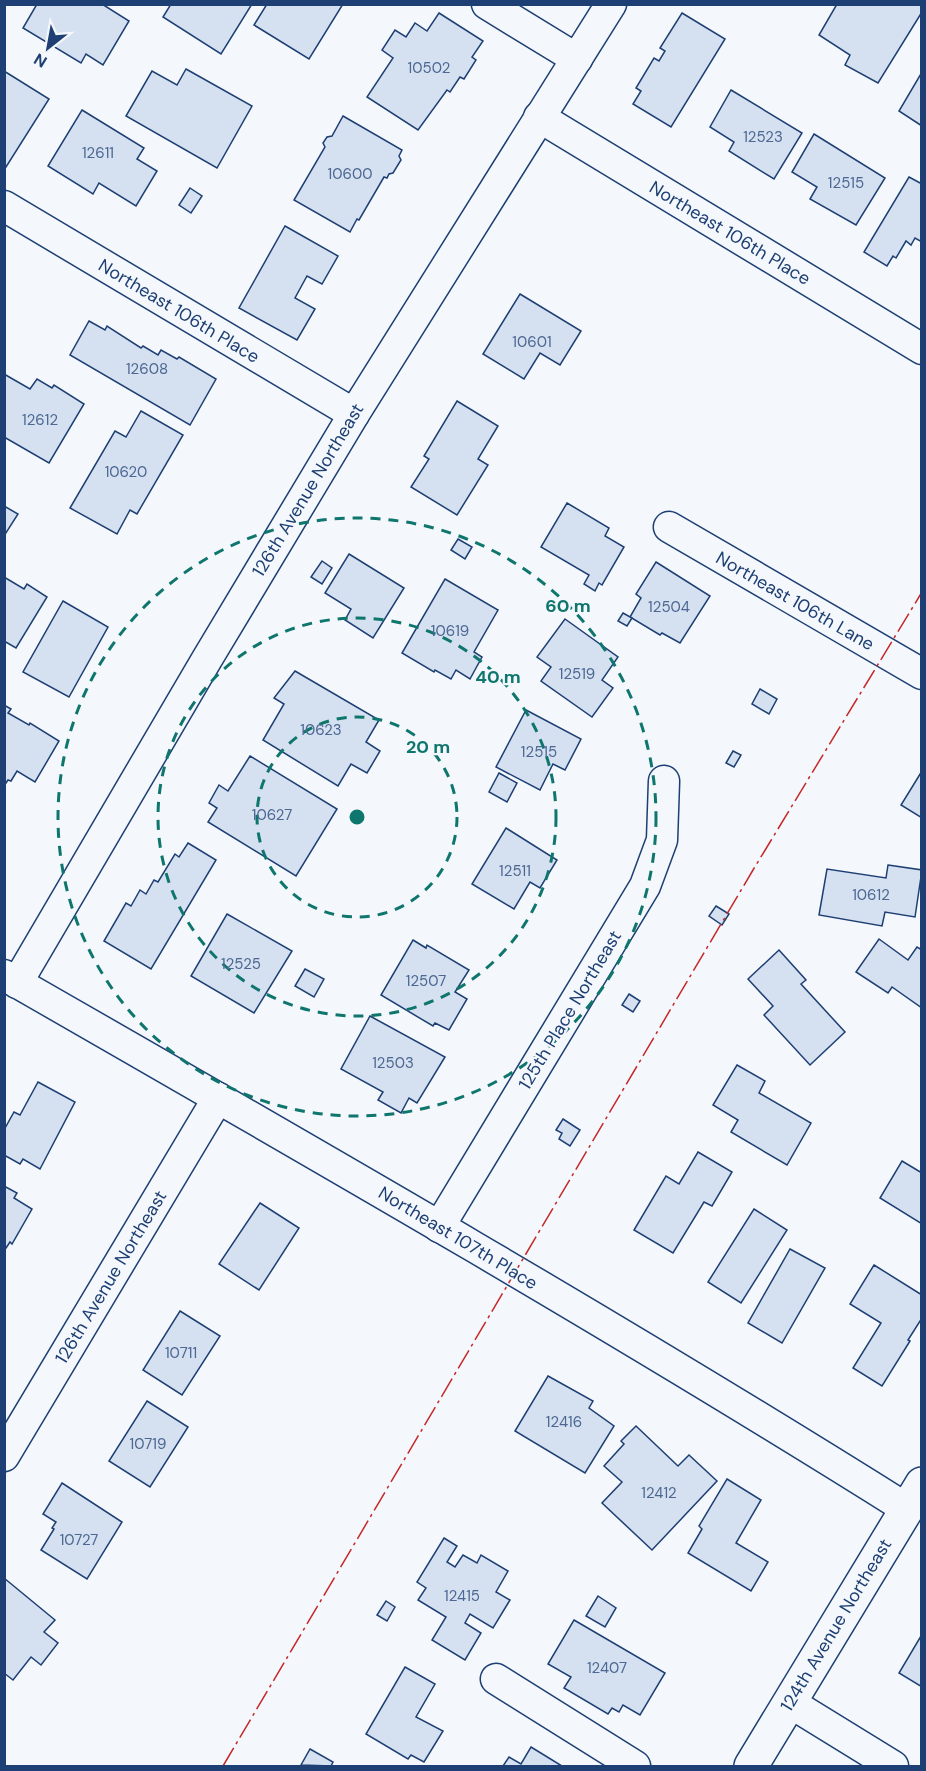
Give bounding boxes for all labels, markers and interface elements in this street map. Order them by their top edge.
north arrow [18,18,78,78]
text: N [30,48,51,72]
house number: 10502 [408,58,450,78]
house number: 12523 [743,127,783,147]
house number: 12611 [82,143,114,163]
house number: 10600 [328,164,372,184]
house number: 12515 [828,173,864,193]
street label: Northeast 106th Place [645,175,815,291]
street label: Northeast 106th Place [94,253,264,369]
house number: 10601 [512,332,552,352]
house number: 12608 [126,359,168,379]
street label: 126th Avenue Northeast [247,399,369,581]
house number: 12612 [22,410,58,430]
house number: 10620 [105,462,147,482]
street label: Northeast 106th Lane [712,546,878,656]
text: 60 m [545,594,591,618]
house number: 12504 [648,597,690,617]
house number: 10619 [431,621,469,641]
house number: 12519 [559,664,595,684]
text: 40 m [475,665,521,689]
house number: 10623 [300,720,342,740]
text: 20 m [406,735,450,759]
house number: 12515 [521,742,557,762]
house number: 10627 [252,805,292,825]
centre of rings [347,807,367,827]
house number: 12511 [499,861,531,881]
house number: 10612 [852,885,890,905]
street label: 125th Place Northeast [513,926,627,1094]
house number: 12525 [221,954,261,974]
house number: 12507 [406,971,446,991]
house number: 12503 [372,1053,414,1073]
street label: Northeast 107th Place [374,1181,542,1295]
street label: 126th Avenue Northeast [50,1186,172,1368]
house number: 10711 [165,1343,197,1363]
house number: 12416 [546,1412,582,1432]
house number: 10719 [130,1434,166,1454]
house number: 12412 [641,1483,677,1503]
house number: 10727 [60,1530,98,1550]
street label: 124th Avenue Northeast [775,1534,897,1716]
house number: 12415 [444,1586,480,1606]
house number: 12407 [587,1658,627,1678]

